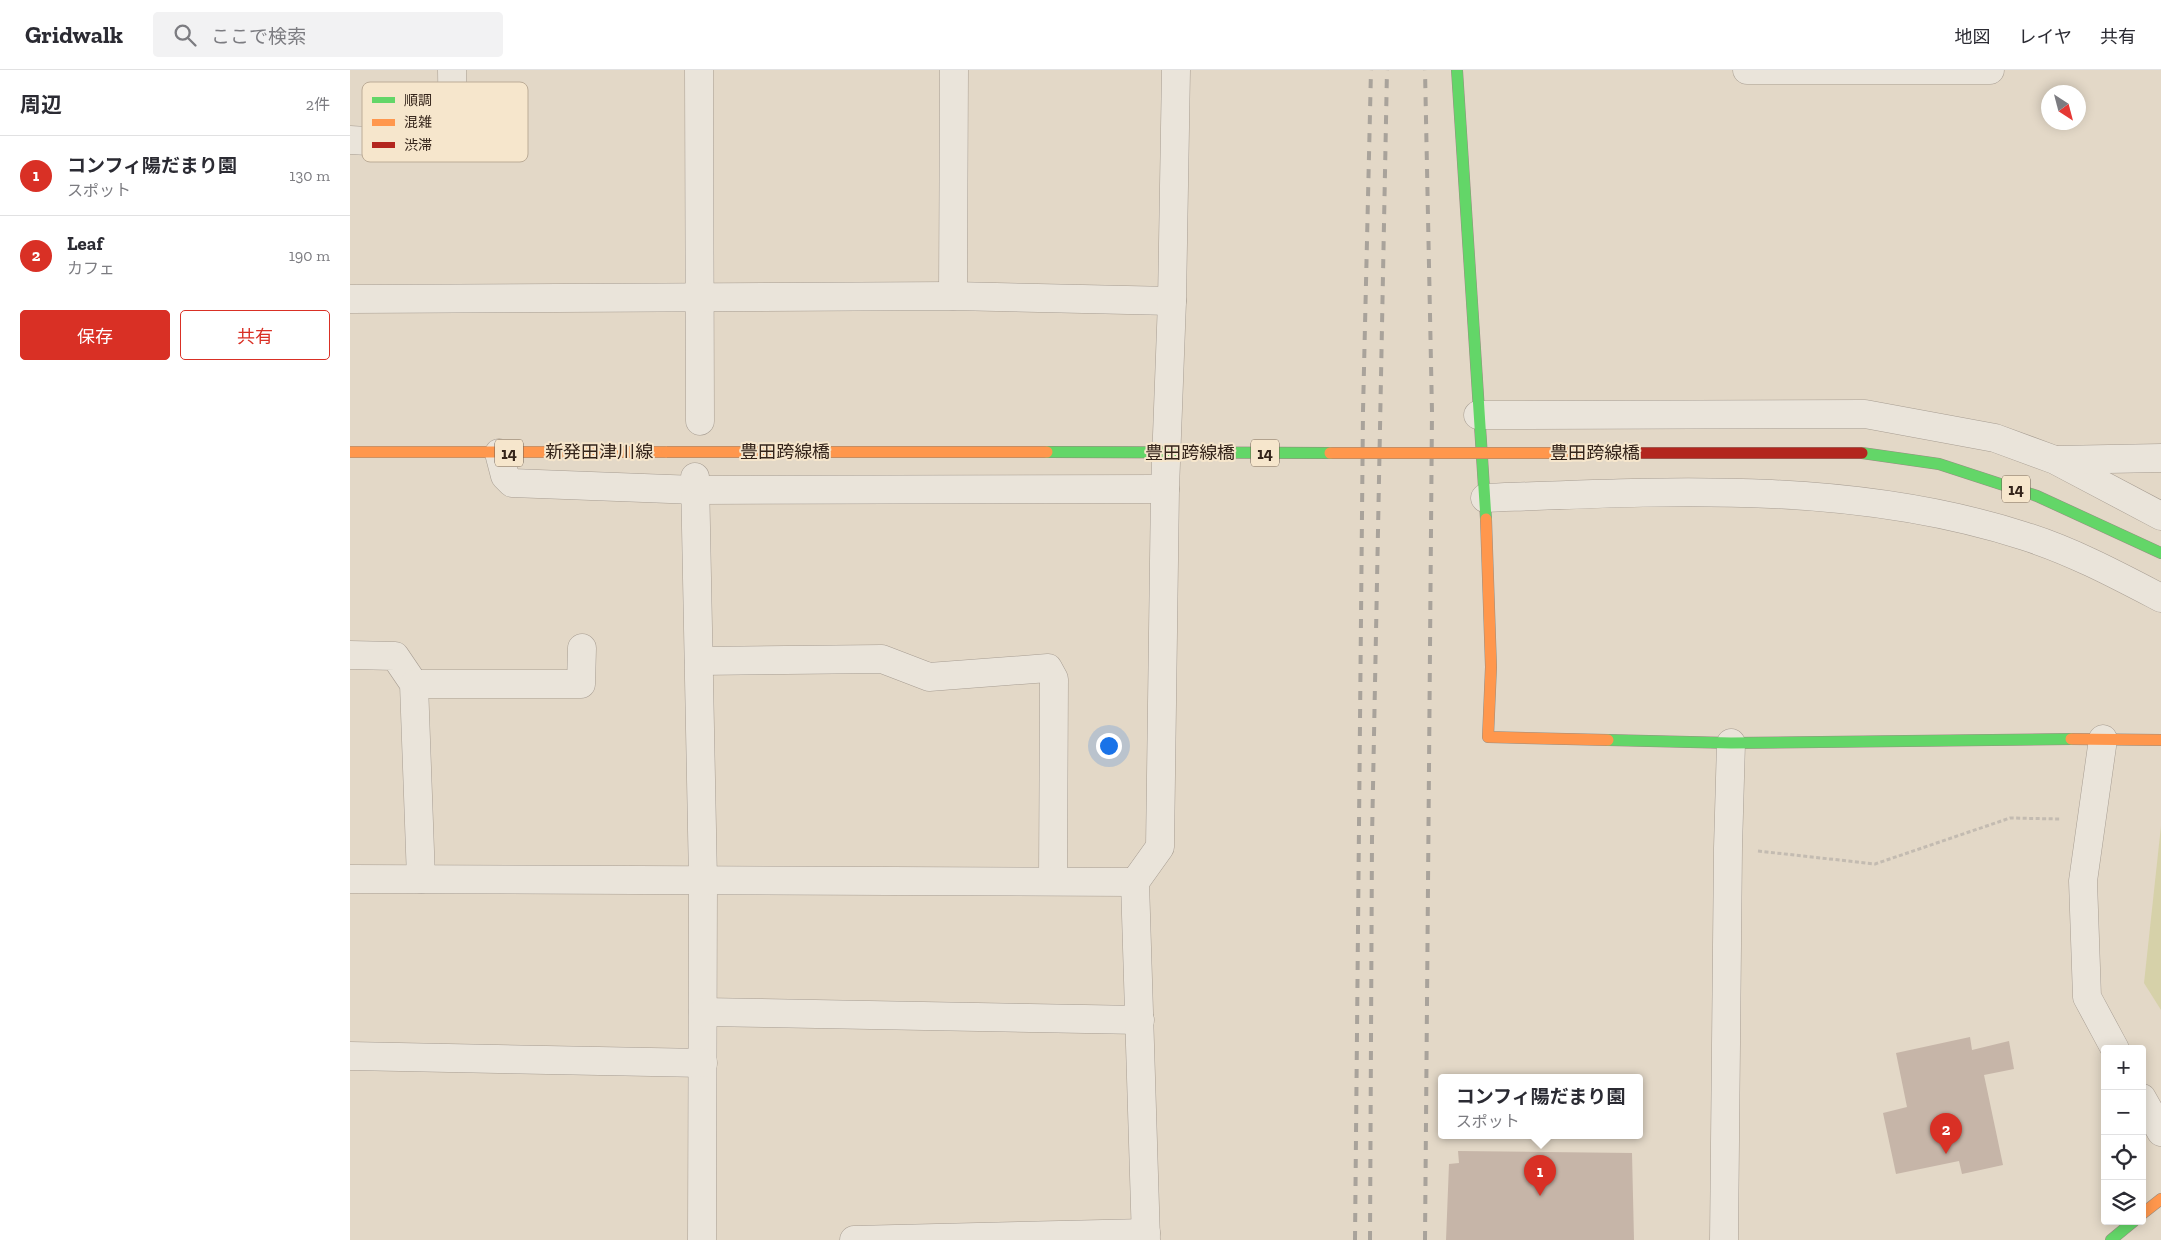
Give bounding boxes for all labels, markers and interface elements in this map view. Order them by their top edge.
search box [153,12,503,57]
text: Gridwalk [25,20,123,49]
icon: search [171,21,199,49]
text: ここで検索 [211,25,306,48]
text: 地図 [1955,26,1991,48]
text: レイヤ [2019,26,2072,48]
text: 共有 [2100,26,2136,48]
legend [362,82,528,162]
north arrow [2041,85,2086,130]
text: 周辺 [20,92,62,117]
text: 順調 [404,92,432,109]
text: 2件 [306,95,330,114]
text: 混雑 [404,114,432,131]
text: 渋滞 [404,137,432,154]
text: コンフィ陽だまり園 [67,154,237,177]
text: 1 [33,166,39,185]
text: 130 m [289,166,330,185]
text: スポット [67,181,131,200]
text: Leaf [67,232,103,255]
text: 2 [32,246,40,265]
text: 190 m [289,246,330,265]
text: カフェ [67,259,115,278]
button: 保存 [20,310,170,360]
button: 共有 [180,310,330,360]
road number: 14 [495,439,523,466]
road number: 14 [1251,439,1279,466]
street label: 新発田津川線 [545,441,653,463]
street label: 豊田跨線橋 [740,441,830,463]
street label: 豊田跨線橋 [1145,442,1235,464]
street label: 豊田跨線橋 [1550,442,1640,464]
road number: 14 [2002,476,2030,502]
your location [1096,733,1122,759]
map controls [2101,1045,2146,1225]
button: + [2101,1045,2146,1090]
popup [1438,1074,1643,1139]
text: コンフィ陽だまり園 [1456,1085,1625,1108]
button: − [2101,1090,2146,1135]
text: スポット [1456,1112,1520,1131]
pin: 2 [1930,1113,1962,1154]
button: locate [2101,1135,2146,1180]
pin: 1 [1524,1155,1556,1196]
button: layers [2101,1180,2146,1225]

